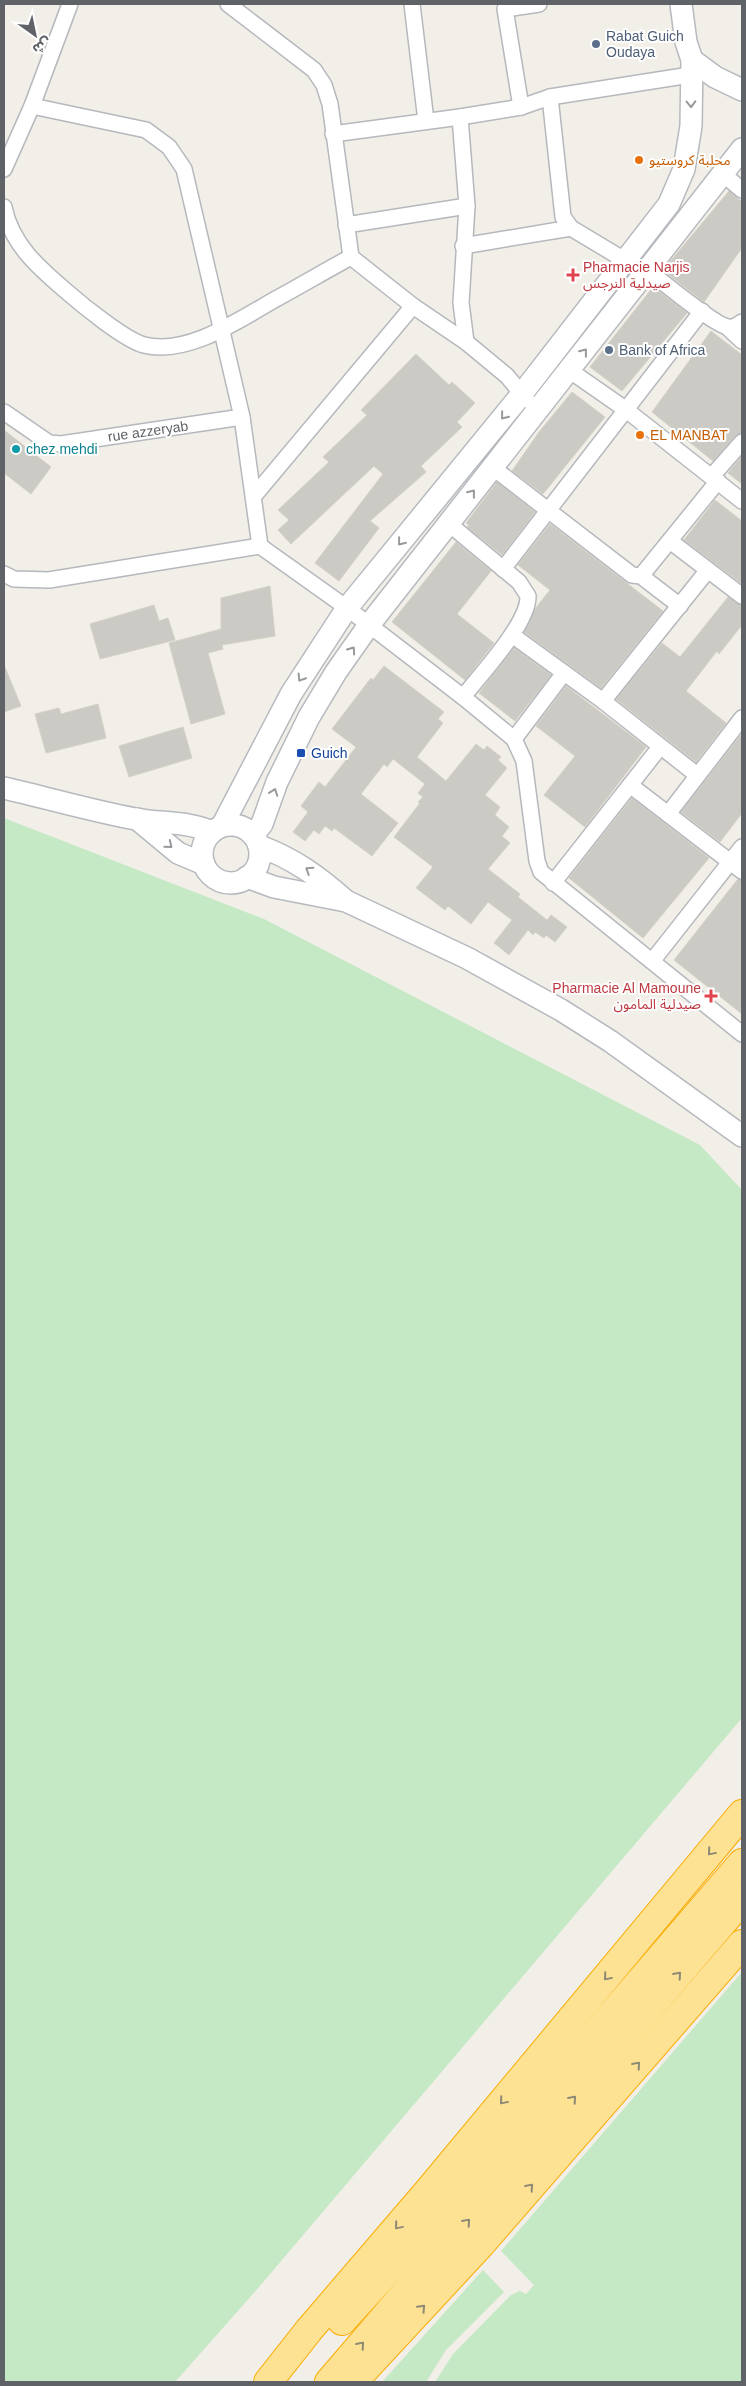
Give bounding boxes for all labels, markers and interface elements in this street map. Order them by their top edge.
north arrow [10,10,60,60]
place label: Rabat Guich Oudaya [606,28,684,60]
text: ش [30,34,54,58]
marker: Rabat Guich Oudaya [590,38,602,50]
one-way arrow [686,100,696,108]
place label: محلبة كروستيو [649,152,731,169]
marker: محلبة كروستيو [633,154,645,166]
place label: Pharmacie Narjis صيدلية النرجس [583,259,690,292]
marker: Pharmacie Narjis صيدلية النرجس [567,269,579,281]
place label: Bank of Africa [619,342,706,358]
marker: Bank of Africa [603,344,615,356]
one-way arrow [578,349,586,358]
one-way arrow [502,410,510,419]
street label: rue azzeryab [107,417,189,445]
place label: EL MANBAT [650,427,728,443]
marker: EL MANBAT [634,429,646,441]
place label: chez mehdi [26,441,98,457]
marker: chez mehdi [10,443,22,455]
one-way arrow [466,490,474,499]
one-way arrow [399,536,407,545]
one-way arrow [346,646,355,655]
one-way arrow [298,672,307,681]
place label: Guich [311,745,348,761]
marker: Guich [295,747,307,759]
one-way arrow [268,788,278,796]
one-way arrow [163,840,172,849]
one-way arrow [305,867,314,876]
place label: Pharmacie Al Mamoune صيدلية المامون [552,980,701,1013]
marker: Pharmacie Al Mamoune صيدلية المامون [705,990,717,1002]
one-way arrow [708,1846,717,1855]
one-way arrow [603,1971,612,1980]
one-way arrow [673,1972,682,1981]
one-way arrow [631,2061,640,2070]
one-way arrow [567,2095,576,2104]
one-way arrow [499,2096,508,2105]
one-way arrow [524,2184,533,2193]
one-way arrow [461,2219,470,2228]
one-way arrow [396,2220,404,2229]
one-way arrow [416,2304,425,2313]
one-way arrow [355,2342,364,2351]

